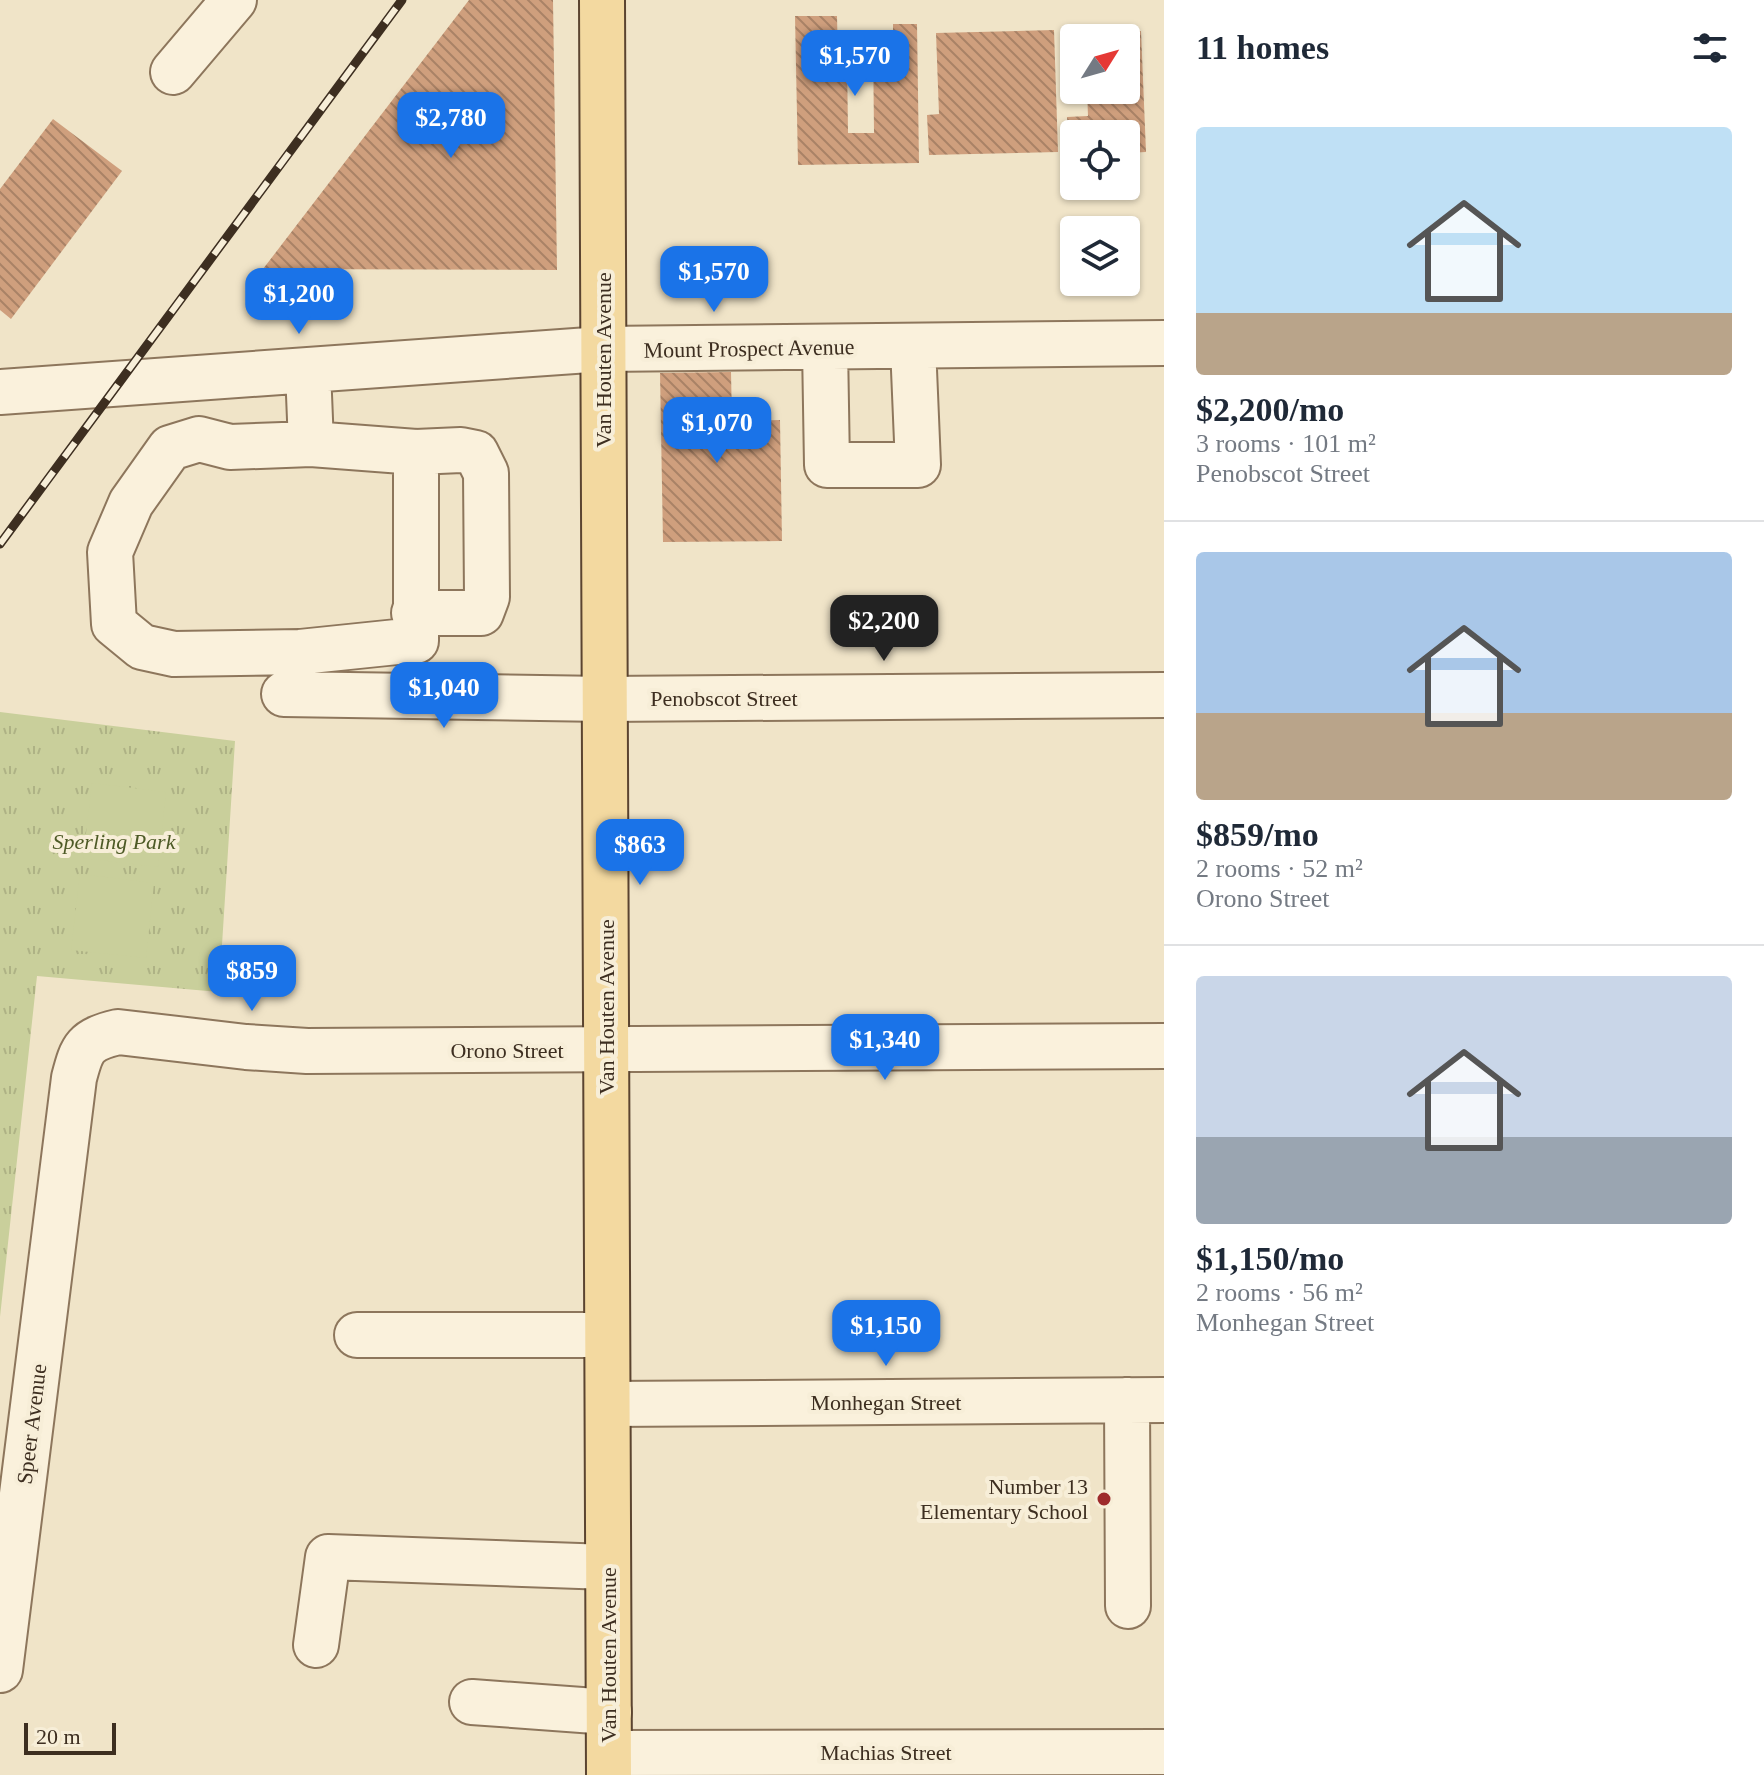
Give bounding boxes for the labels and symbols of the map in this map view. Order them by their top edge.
north arrow [1060,24,1140,104]
pin: $1,570 [790,30,920,98]
pin: $2,780 [386,92,516,160]
pin: $1,570 [649,246,779,314]
pin: $1,200 [234,268,364,336]
street label: Van Houten Avenue [591,272,616,448]
street label: Mount Prospect Avenue [643,334,855,363]
pin: $1,070 [652,397,782,465]
pin: $2,200 [819,595,949,663]
pin: $1,040 [379,662,509,730]
street label: Penobscot Street [650,686,798,711]
pin: $863 [593,819,687,887]
park label: Sperling Park [53,829,177,854]
street label: Van Houten Avenue [594,919,619,1095]
pin: $859 [205,945,299,1013]
pin: $1,340 [820,1014,950,1082]
street label: Orono Street [450,1038,564,1063]
pin: $1,150 [821,1300,951,1368]
street label: Speer Avenue [12,1362,51,1486]
street label: Monhegan Street [811,1390,961,1415]
place label: Number 13 Elementary School [920,1474,1088,1524]
marker: Number 13 Elementary School [1095,1490,1113,1508]
street label: Van Houten Avenue [596,1567,621,1743]
scale bar [24,1719,116,1755]
street label: Machias Street [820,1740,952,1765]

